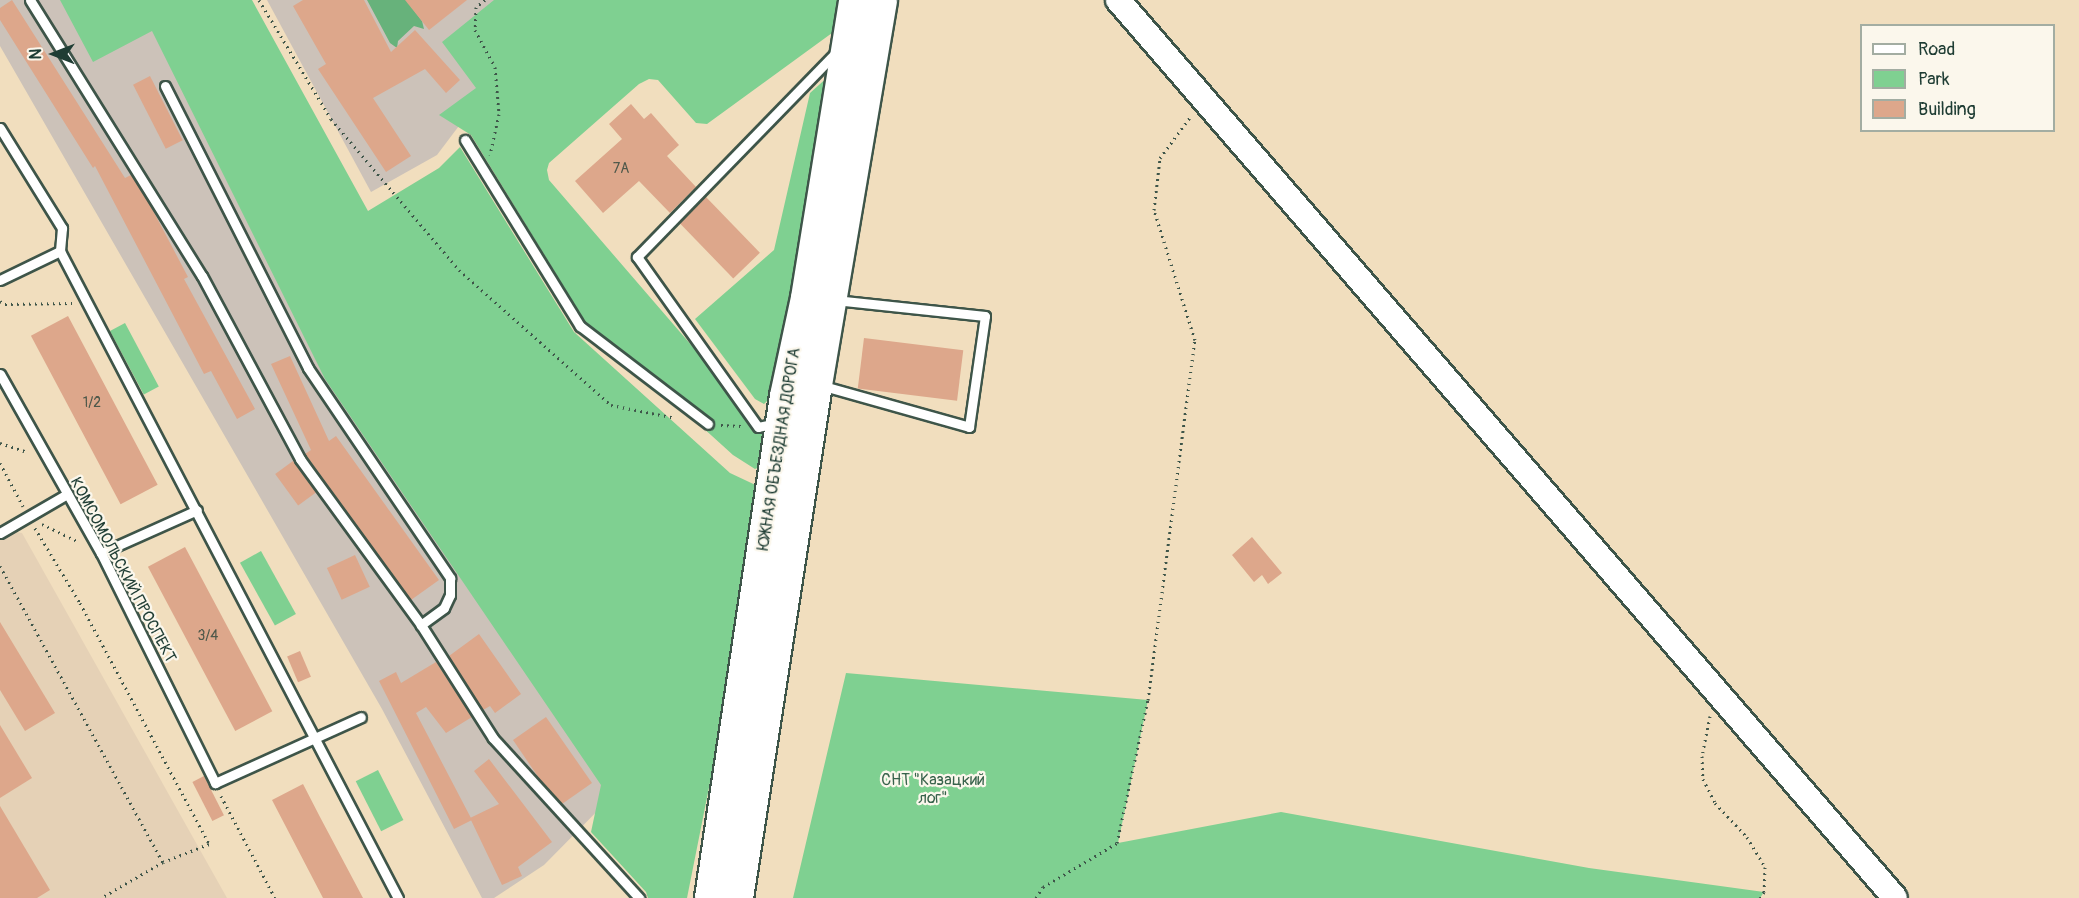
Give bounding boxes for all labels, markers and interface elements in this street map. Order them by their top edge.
north arrow [24,24,84,84]
legend [1860,24,2055,132]
text: Road [1918,38,1955,61]
text: N [26,49,46,59]
text: Park [1918,68,1950,91]
text: Building [1918,98,1976,121]
house number: 7А [613,161,629,177]
street label: ЮЖНАЯ ОБЪЕЗДНАЯ ДОРОГА [753,346,805,552]
house number: 1/2 [83,395,101,411]
street label: КОМСОМОЛЬСКИЙ ПРОСПЕКТ [66,474,180,666]
house number: 3/4 [198,628,218,644]
park label: СНТ "Казацкий лог" [881,770,985,808]

